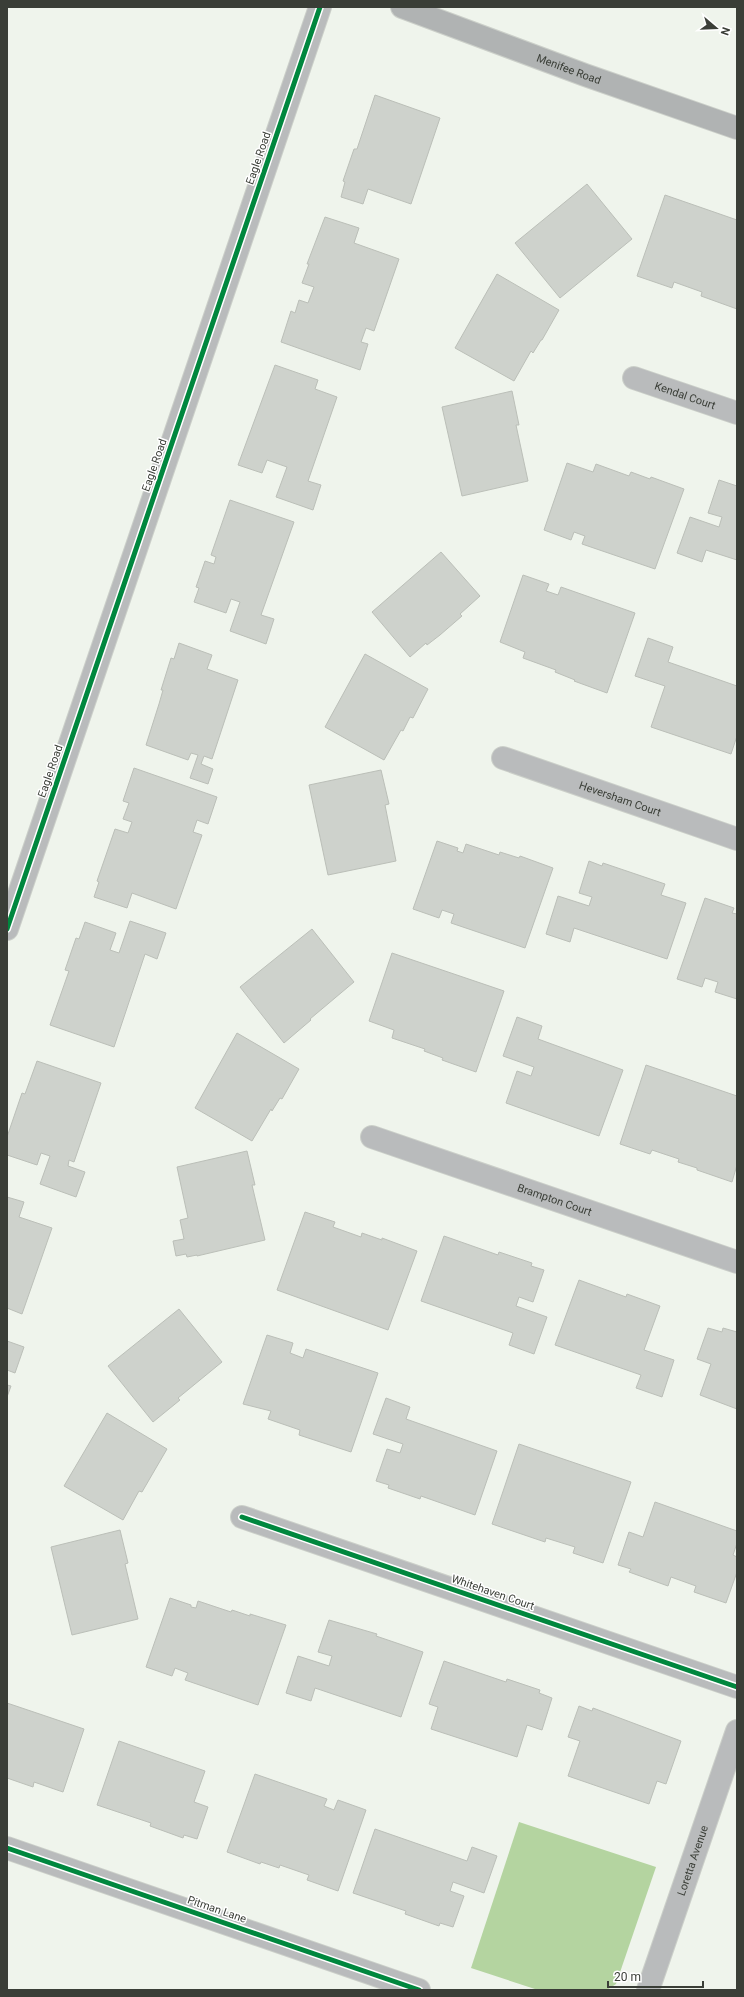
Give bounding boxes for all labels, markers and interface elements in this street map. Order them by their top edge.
north arrow [696,8,736,48]
text: N [717,25,732,37]
street label: Menifee Road [535,52,603,87]
street label: Eagle Road [243,130,274,186]
street label: Kendal Court [653,379,717,412]
street label: Eagle Road [139,437,170,493]
street label: Eagle Road [35,743,66,799]
street label: Heversham Court [577,779,663,819]
street label: Brampton Court [515,1181,594,1219]
street label: Whitehaven Court [450,1572,536,1613]
street label: Loretta Avenue [675,1824,711,1898]
street label: Pitman Lane [186,1893,248,1926]
scale bar [608,1963,703,1989]
text: 20 m [614,1970,641,1984]

